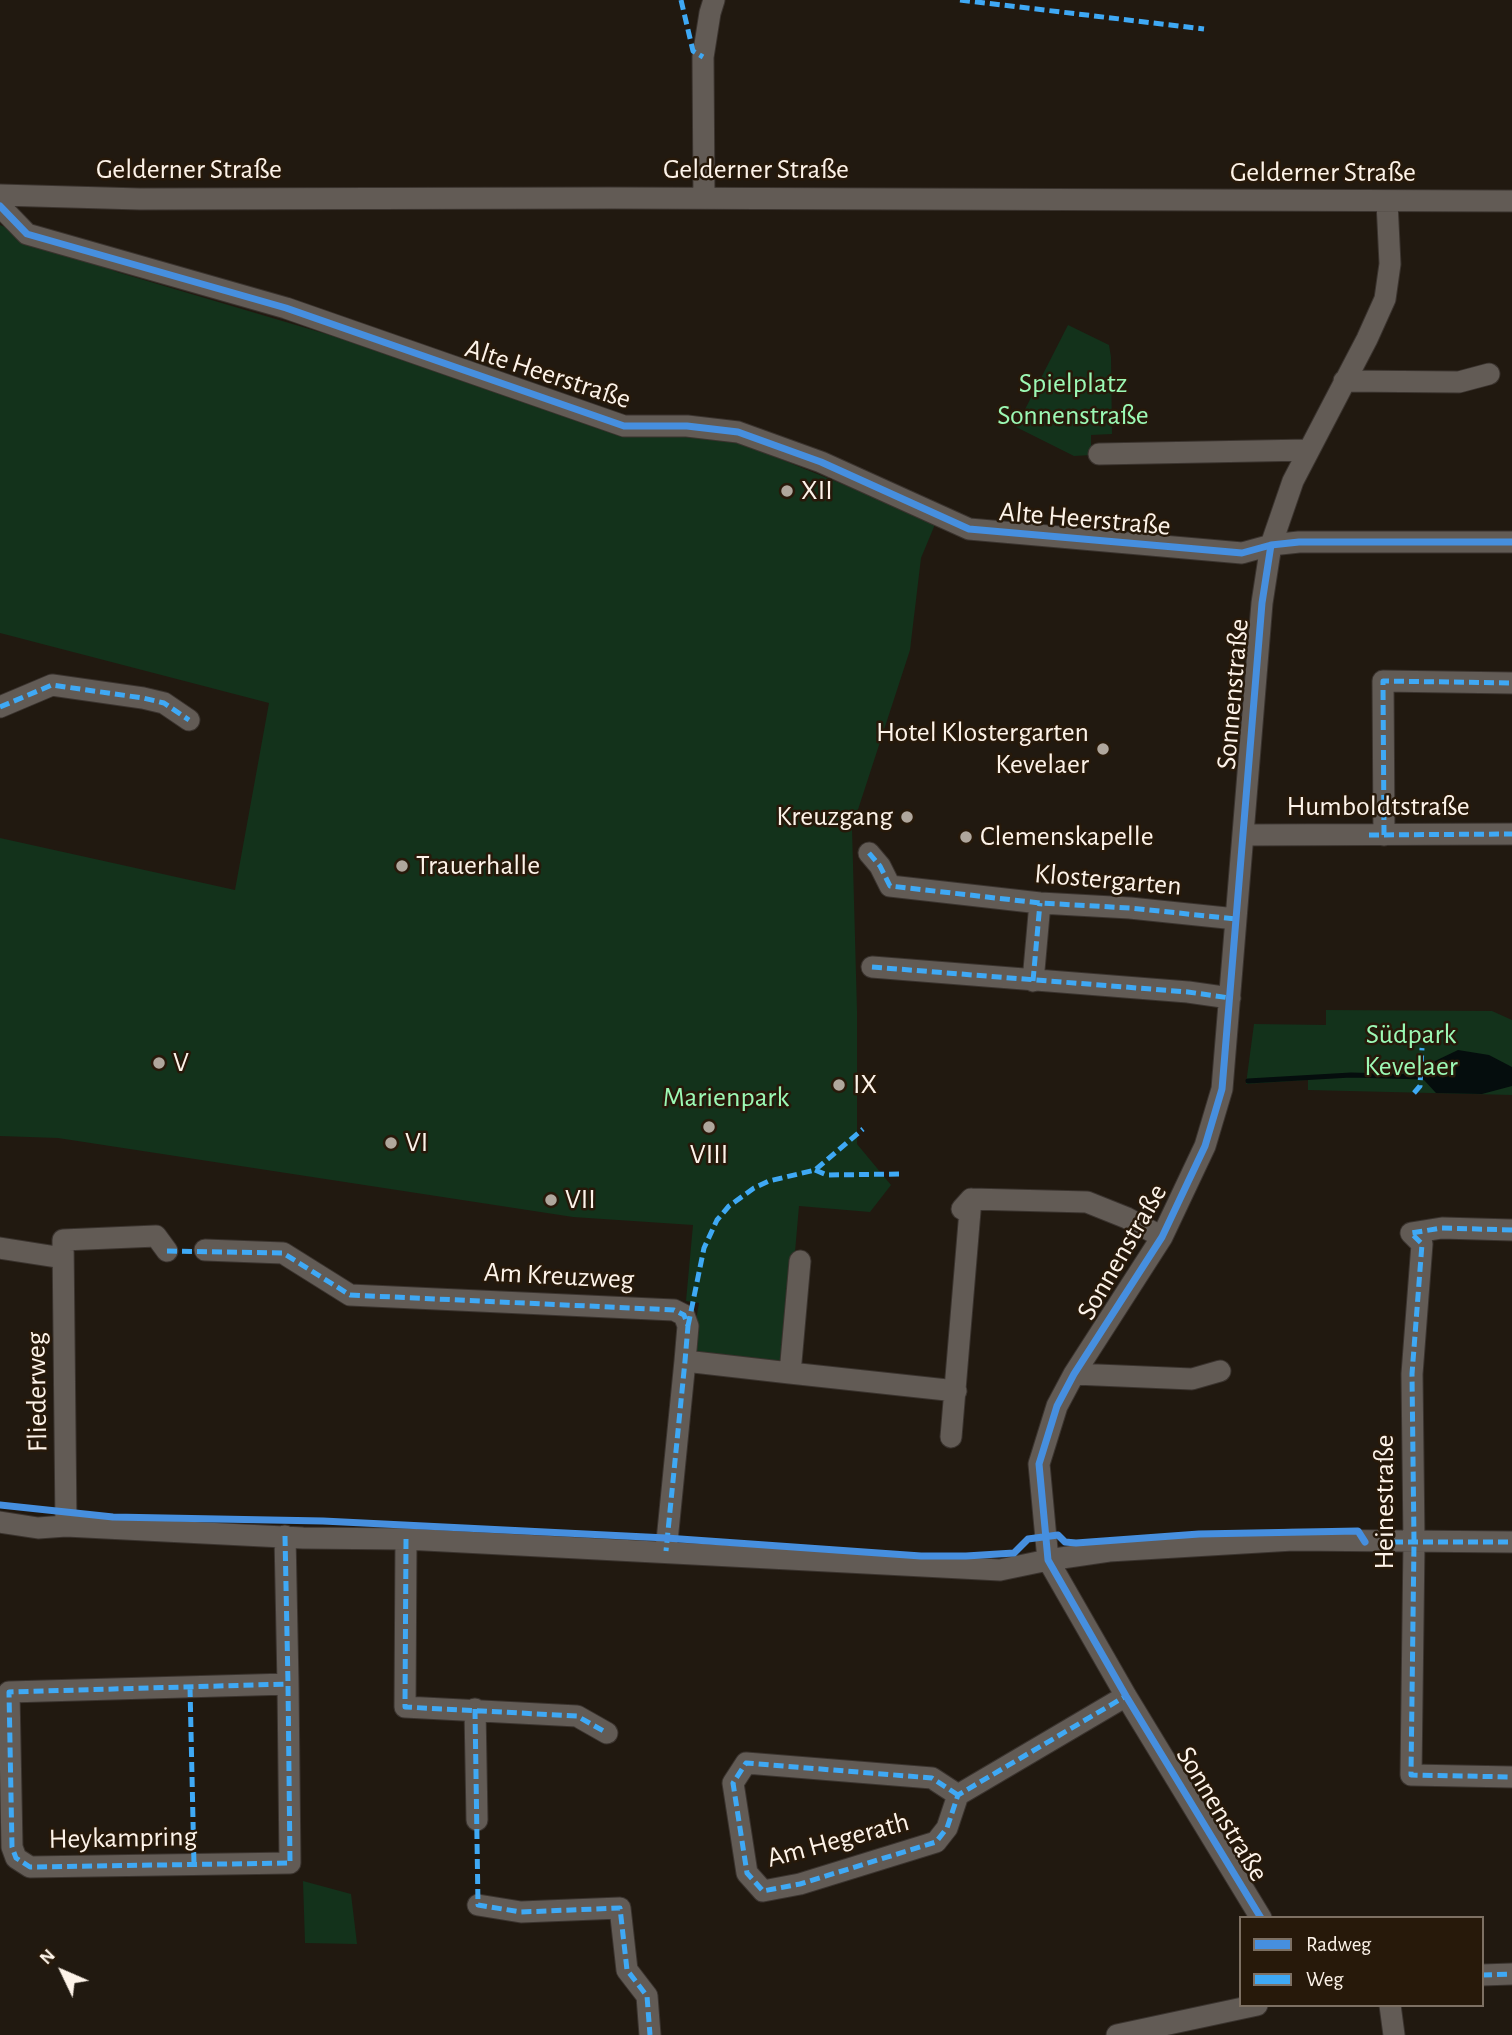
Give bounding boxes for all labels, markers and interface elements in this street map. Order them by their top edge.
street label: Gelderner Straße [96,153,282,187]
street label: Gelderner Straße [663,153,849,187]
street label: Gelderner Straße [1230,156,1416,190]
street label: Alte Heerstraße [461,331,635,417]
park label: Spielplatz Sonnenstraße [997,367,1149,433]
place label: XII [801,474,833,508]
marker: XII [779,483,795,499]
street label: Alte Heerstraße [998,495,1172,543]
street label: Sonnenstraße [1210,617,1256,771]
place label: Hotel Klostergarten Kevelaer [876,716,1089,782]
marker: Hotel Klostergarten Kevelaer [1095,741,1111,757]
street label: Humboldtstraße [1286,790,1470,824]
place label: Kreuzgang [776,800,893,834]
marker: Kreuzgang [899,809,915,825]
place label: Clemenskapelle [980,820,1154,854]
marker: Clemenskapelle [958,829,974,845]
place label: Trauerhalle [416,849,540,883]
street label: Klostergarten [1033,857,1183,903]
marker: Trauerhalle [394,858,410,874]
park label: Südpark Kevelaer [1364,1018,1458,1084]
place label: V [173,1046,189,1080]
marker: V [151,1055,167,1071]
place label: IX [853,1068,877,1102]
marker: IX [831,1077,847,1093]
park label: Marienpark [663,1081,789,1115]
marker: VIII [701,1119,717,1135]
place label: VI [405,1126,428,1160]
marker: VI [383,1135,399,1151]
place label: VIII [690,1138,728,1172]
street label: Sonnenstraße [1070,1178,1174,1326]
place label: VII [565,1183,596,1217]
marker: VII [543,1192,559,1208]
street label: Am Kreuzweg [483,1255,635,1297]
street label: Fliederweg [19,1332,55,1452]
street label: Heinestraße [1368,1434,1402,1570]
street label: Sonnenstraße [1169,1740,1275,1888]
street label: Am Hegerath [763,1805,913,1875]
street label: Heykampring [48,1820,198,1856]
legend [1239,1916,1484,2007]
text: Radweg [1306,1934,1371,1955]
north arrow [28,1937,98,2007]
text: N [36,1946,59,1968]
text: Weg [1306,1969,1344,1990]

